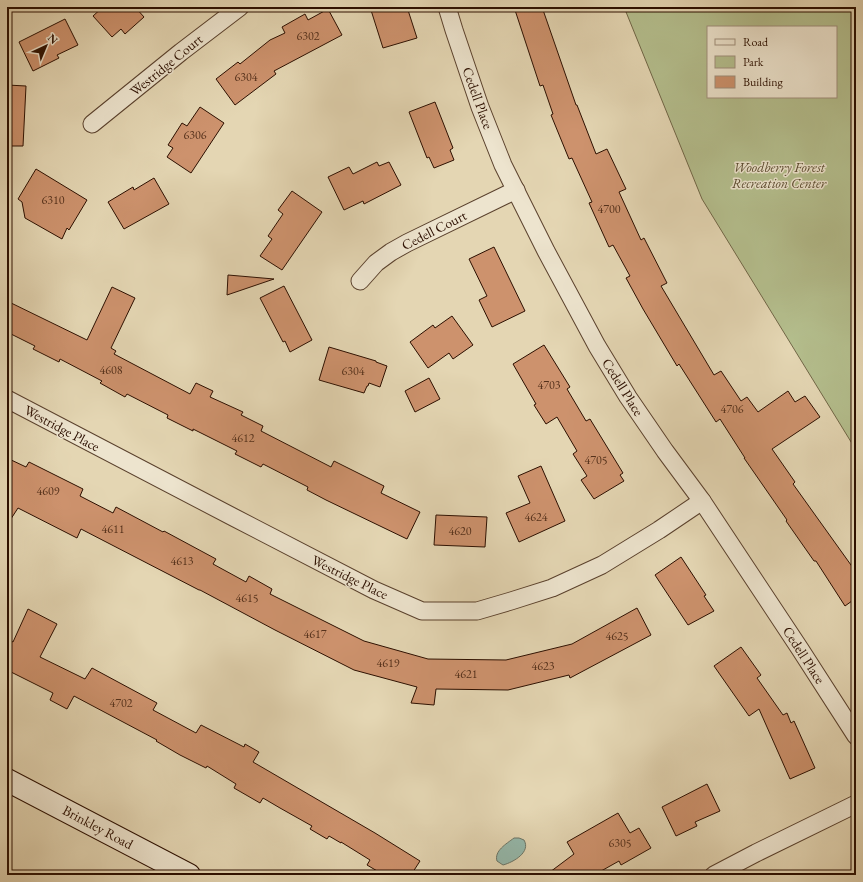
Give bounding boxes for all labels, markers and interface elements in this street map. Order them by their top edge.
north arrow [26,26,66,66]
legend [707,26,837,98]
house number: 6302 [296,28,320,44]
street label: Westridge Court [126,30,207,100]
text: N [45,31,61,47]
text: Road [743,34,769,50]
text: Park [743,54,764,70]
street label: Cedell Place [458,64,498,132]
house number: 6304 [234,69,258,85]
text: Building [743,74,784,90]
house number: 6306 [183,127,207,143]
park label: Woodberry Forest Recreation Center [732,158,827,192]
house number: 6310 [41,192,65,208]
house number: 4700 [597,201,621,217]
street label: Cedell Court [398,206,470,254]
street label: Cedell Place [598,355,648,420]
house number: 4608 [99,362,123,378]
house number: 6304 [341,363,365,379]
house number: 4703 [537,377,561,393]
street label: Westridge Place [21,401,103,456]
house number: 4706 [720,401,744,417]
house number: 4612 [231,430,255,446]
house number: 4705 [584,452,608,468]
house number: 4609 [36,483,60,499]
house number: 4624 [524,509,548,525]
house number: 4611 [101,521,125,537]
house number: 4620 [448,523,472,539]
street label: Westridge Place [309,551,392,603]
house number: 4613 [170,553,194,569]
house number: 4615 [235,590,259,606]
street label: Cedell Place [779,623,830,688]
house number: 4617 [303,626,327,642]
house number: 4625 [605,628,629,644]
house number: 4619 [376,655,400,671]
house number: 4623 [531,658,555,674]
house number: 4621 [454,666,478,682]
house number: 4702 [109,695,133,711]
street label: Brinkley Road [60,801,137,854]
house number: 6305 [608,835,632,851]

